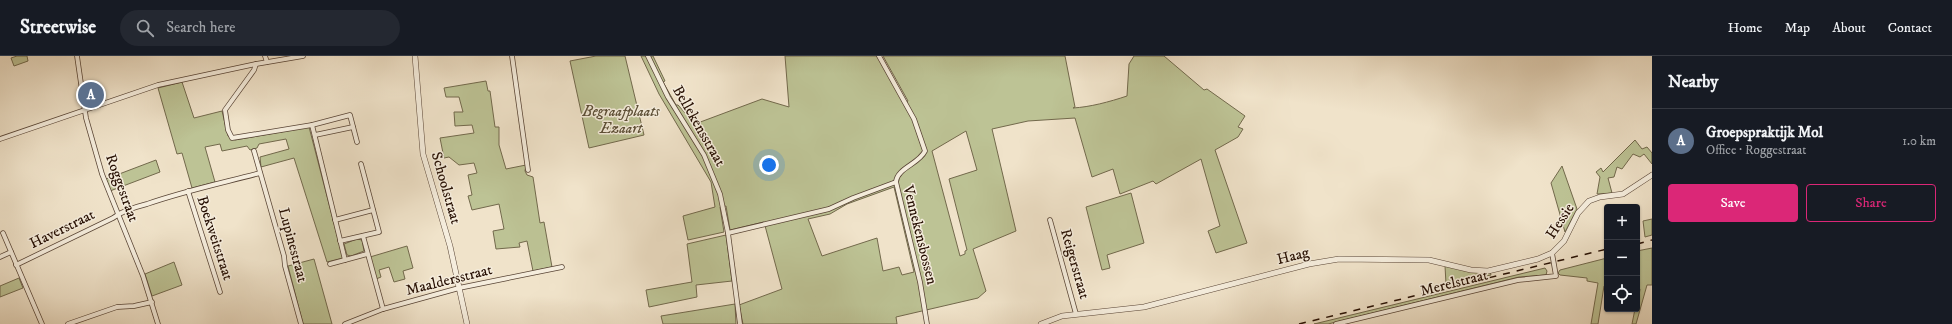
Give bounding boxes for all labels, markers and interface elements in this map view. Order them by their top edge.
search box [120,10,400,46]
text: Streetwise [20,16,96,39]
icon: search [134,17,156,39]
text: Search here [166,18,236,37]
text: Home [1728,19,1762,37]
text: Map [1784,19,1810,37]
text: About [1832,19,1866,37]
text: Contact [1888,19,1932,37]
text: Nearby [1668,71,1718,93]
pin: A [78,80,104,110]
street label: Bellekensstraat [668,82,730,170]
park label: Begraafplaats Ezaart [582,102,660,138]
text: Groepspraktijk Mol [1706,123,1823,142]
text: A [1677,133,1685,149]
text: 1.0 km [1902,133,1936,149]
text: Office · Roggestraat [1706,142,1807,158]
street label: Schoolstraat [427,150,465,226]
street label: Roggestraat [101,151,143,225]
your location [759,155,779,175]
street label: Vennekensbossen [898,182,942,287]
button: Save [1668,184,1798,222]
button: Share [1806,184,1936,222]
street label: Boekweitstraat [192,193,238,283]
street label: Hessie [1541,200,1579,242]
map controls [1604,204,1640,312]
button: + [1604,204,1640,240]
street label: Haverstraat [26,205,98,253]
street label: Lupinestraat [274,206,312,285]
street label: Reigerstraat [1056,227,1094,301]
button: − [1604,240,1640,276]
street label: Haag [1275,243,1312,269]
street label: Maaldersstraat [404,260,494,300]
street label: Merelstraat [1418,265,1490,301]
button: locate [1604,276,1640,312]

